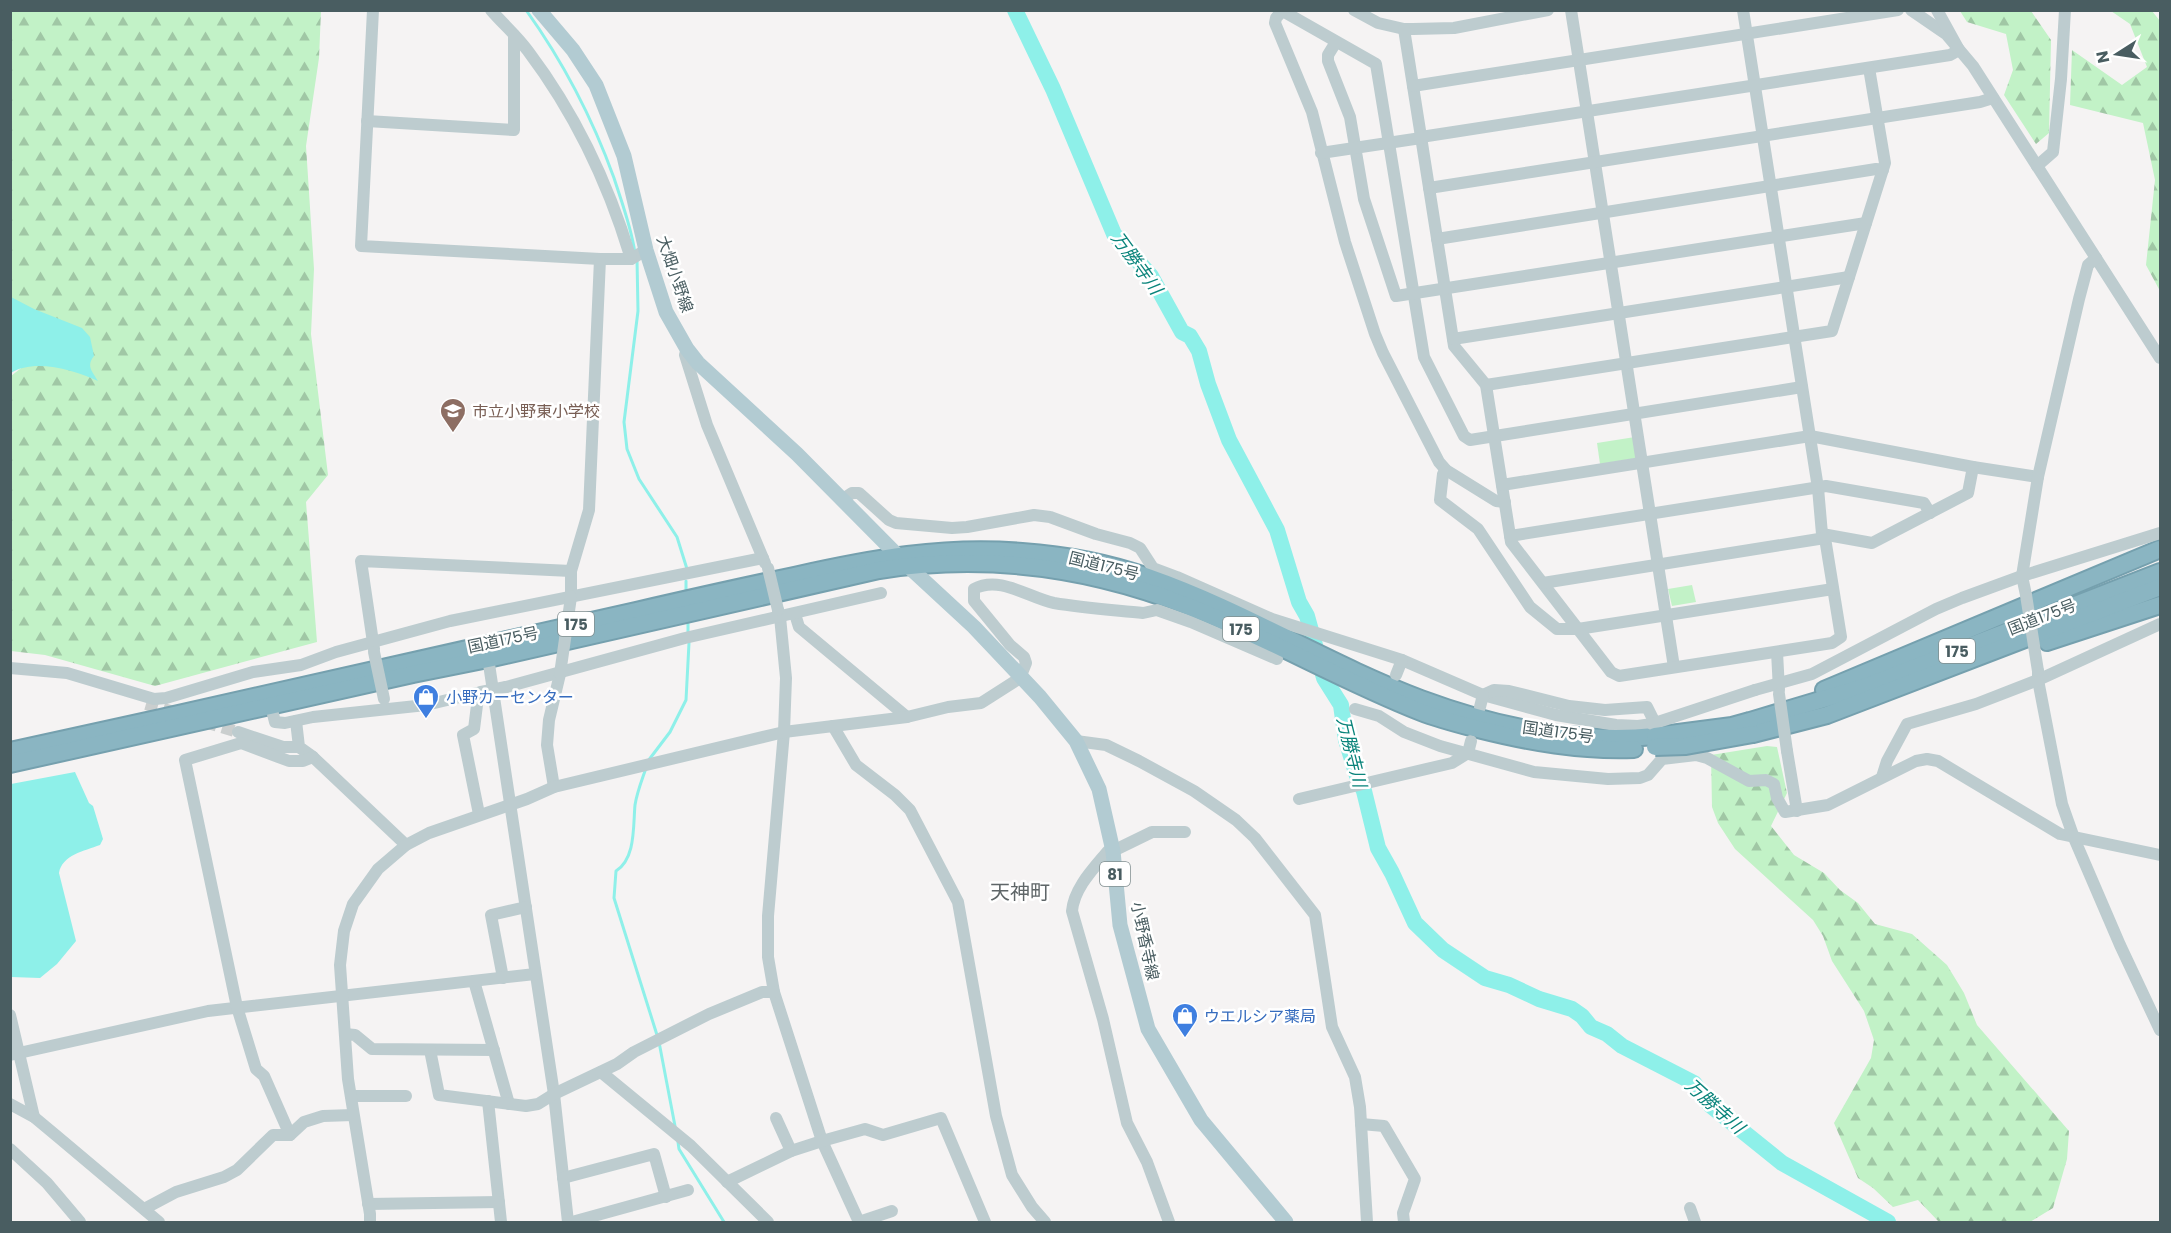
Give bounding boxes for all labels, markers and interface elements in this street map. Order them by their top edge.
north arrow [2087,24,2147,84]
text: N [2090,49,2115,65]
water label: 万勝寺川 [1106,227,1169,301]
street label: 大畑小野線 [651,232,699,316]
school or university icon: 市立小野東小学校 [438,396,468,434]
place label: 市立小野東小学校 [472,400,600,423]
street label: 国道175号 [1066,546,1142,586]
street label: 国道175号 [2004,593,2080,641]
road number: 175 [558,612,594,636]
road number: 175 [1223,617,1259,641]
street label: 国道175号 [465,621,541,659]
road number: 175 [1939,639,1975,663]
shop icon: 小野カーセンター [411,682,441,720]
place label: 小野カーセンター [446,686,574,709]
water label: 万勝寺川 [1331,714,1373,792]
street label: 国道175号 [1521,716,1595,748]
road number: 81 [1100,862,1130,886]
district label: 天神町 [990,878,1050,906]
street label: 小野香寺線 [1125,899,1165,983]
shop icon: ウエルシア薬局 [1170,1001,1200,1039]
place label: ウエルシア薬局 [1204,1005,1316,1028]
water label: 万勝寺川 [1680,1073,1752,1141]

